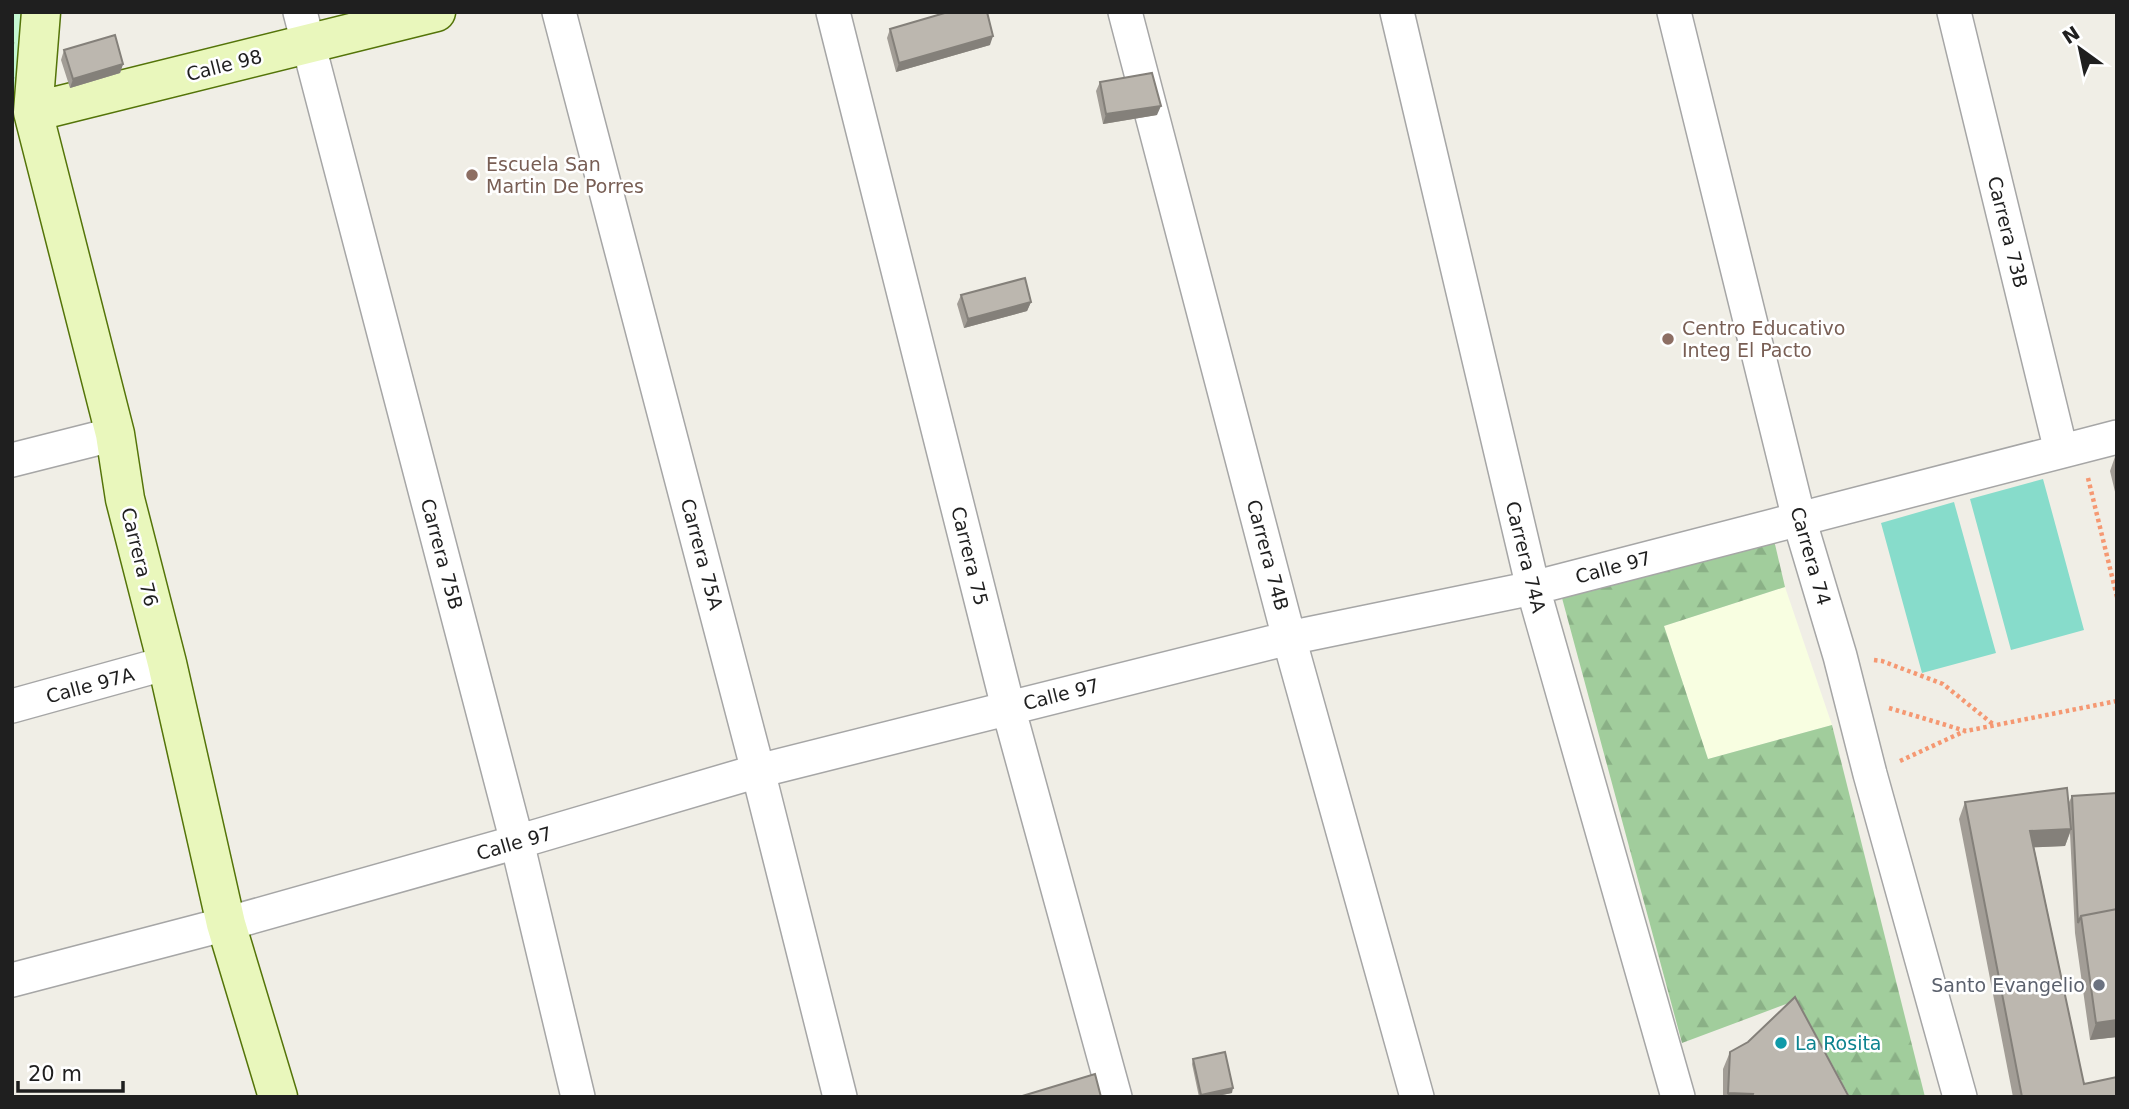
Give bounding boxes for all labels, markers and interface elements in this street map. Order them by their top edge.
north arrow [2045,14,2115,84]
text: N [2058,21,2083,48]
street label: Calle 98 [184,45,264,85]
place label: Escuela San Martin De Porres [486,153,644,197]
marker: Escuela San Martin De Porres [464,167,480,183]
street label: Carrera 73B [1984,174,2032,290]
place label: Centro Educativo Integ El Pacto [1682,317,1845,361]
marker: Centro Educativo Integ El Pacto [1660,331,1676,347]
street label: Carrera 75B [417,496,467,612]
street label: Carrera 75A [677,496,727,612]
street label: Carrera 74B [1243,497,1293,613]
street label: Carrera 74A [1502,499,1550,615]
street label: Carrera 75 [947,504,993,608]
street label: Carrera 74 [1786,504,1836,608]
street label: Carrera 76 [117,505,163,609]
street label: Calle 97 [1573,546,1653,588]
street label: Calle 97A [44,663,136,707]
street label: Calle 97 [1021,674,1101,714]
street label: Calle 97 [474,822,554,864]
place label: Santo Evangelio [1931,974,2085,996]
marker: Santo Evangelio [2091,977,2107,993]
place label: La Rosita [1795,1032,1882,1054]
marker: La Rosita [1773,1035,1789,1051]
scale bar [18,1050,122,1094]
text: 20 m [28,1062,82,1086]

